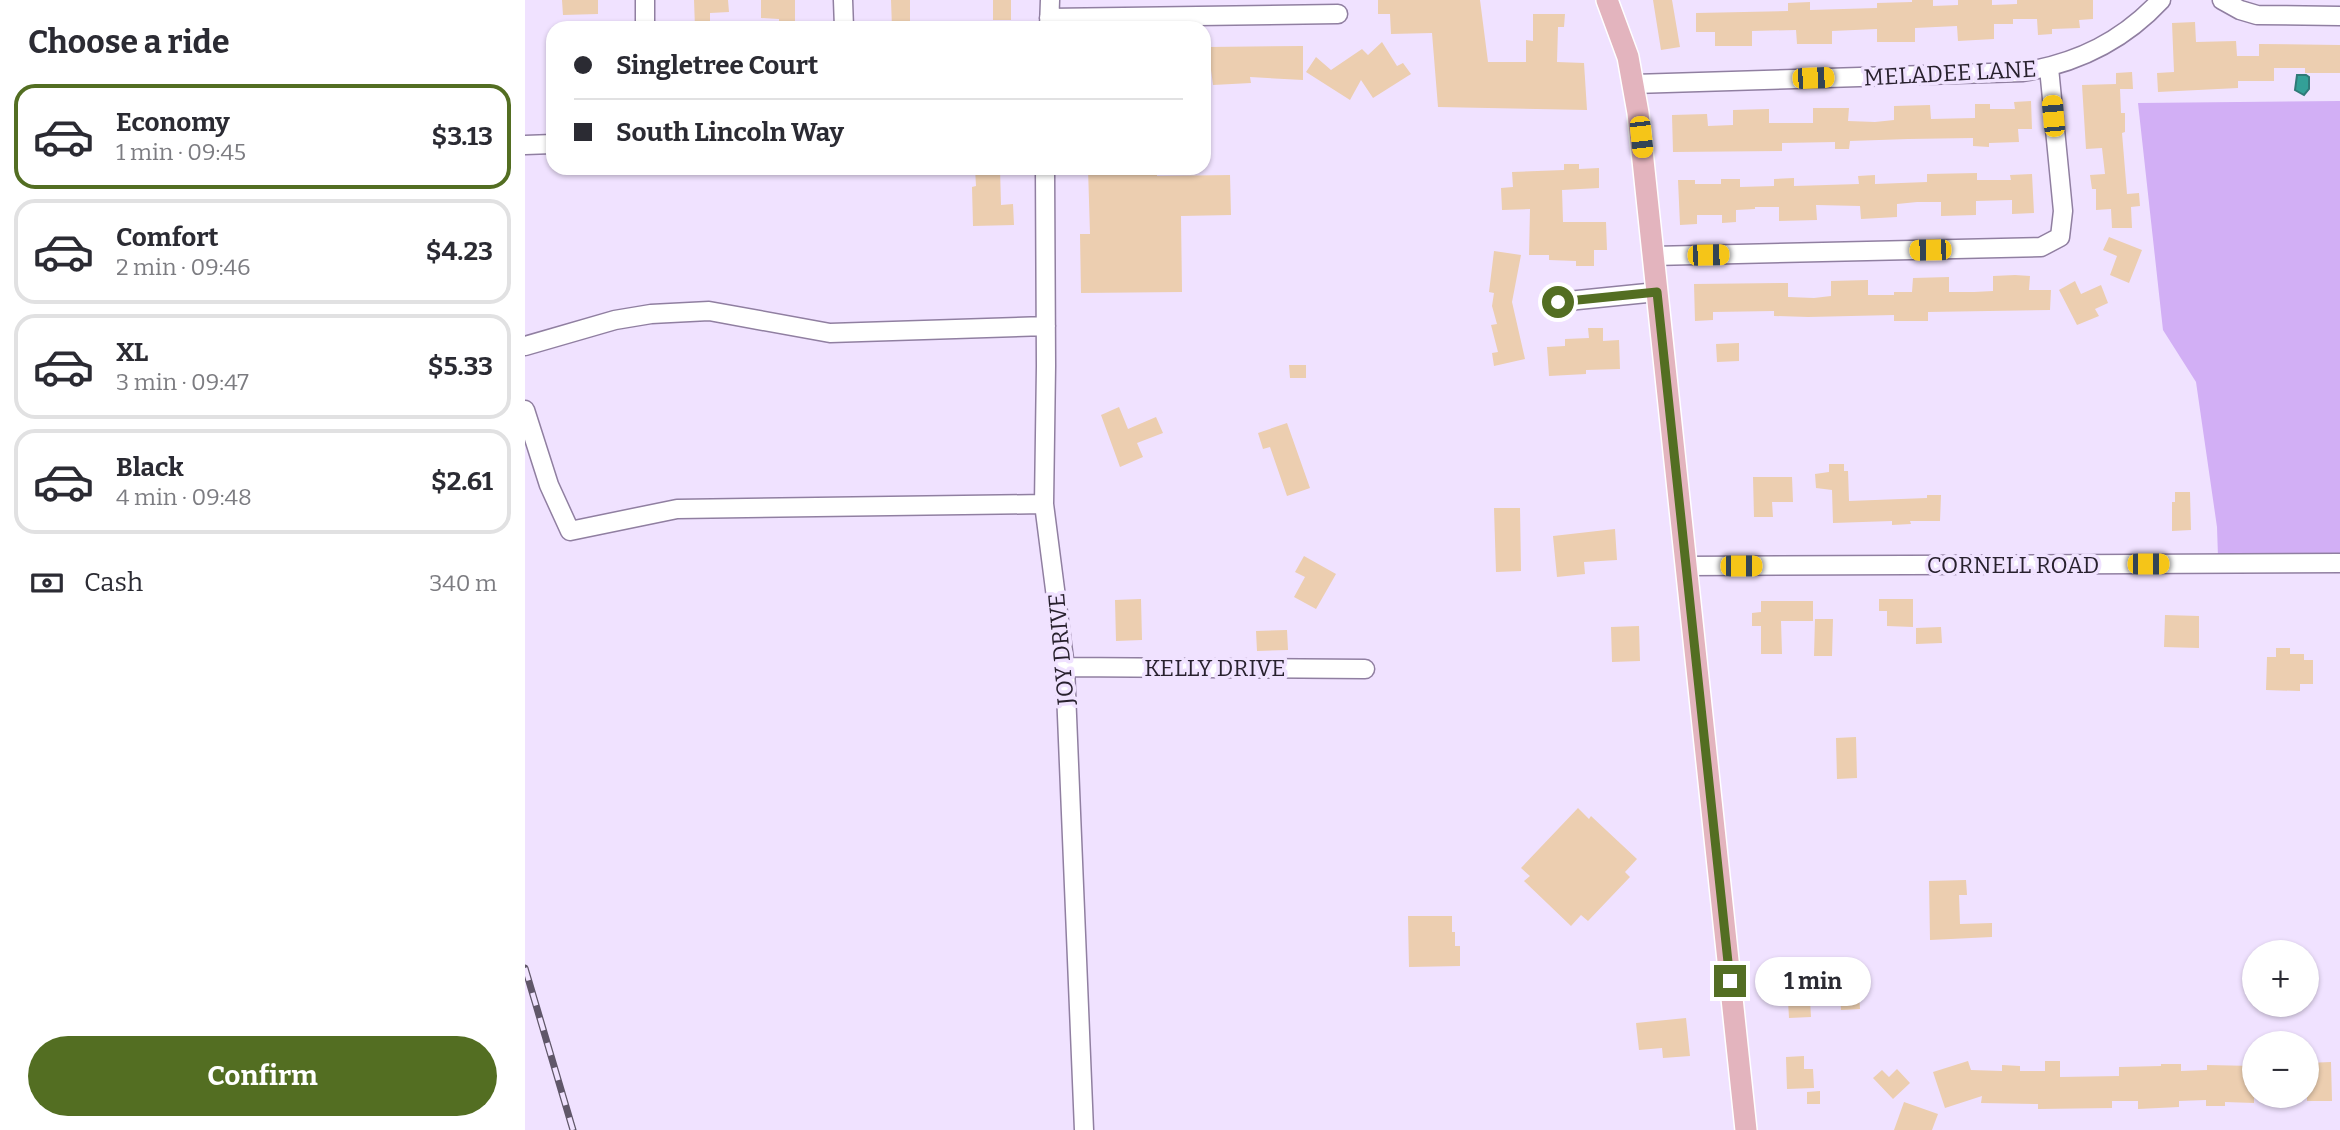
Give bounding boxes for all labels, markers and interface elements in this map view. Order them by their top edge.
text: Choose a ride [28,23,229,61]
text: Singletree Court [616,50,818,81]
street label: MELADEE LANE [1863,54,2037,92]
car [1792,67,1835,89]
car [2041,94,2066,138]
icon: car [32,105,95,168]
text: Economy [116,107,230,138]
car [1629,115,1654,159]
text: South Lincoln Way [616,117,844,148]
text: $3.13 [432,121,493,152]
text: 1 min · 09:45 [116,138,246,166]
icon: car [32,220,95,283]
text: Comfort [116,222,219,253]
text: $4.23 [426,236,493,267]
car [1909,239,1952,261]
car [1687,244,1730,266]
text: 2 min · 09:46 [116,253,251,281]
route start [1542,286,1574,318]
icon: car [32,335,95,398]
text: XL [116,337,148,368]
text: $5.33 [428,351,493,382]
text: 3 min · 09:47 [116,368,249,396]
icon: car [32,450,95,513]
text: Black [116,452,184,483]
text: $2.61 [431,466,493,497]
text: 4 min · 09:48 [116,483,252,511]
street label: CORNELL ROAD [1927,551,2099,579]
car [2128,554,2170,575]
car [1721,556,1763,577]
icon: cash [28,564,66,602]
text: Cash [84,567,143,598]
text: 340 m [429,569,497,597]
street label: JOY DRIVE [1042,592,1080,707]
street label: KELLY DRIVE [1144,654,1286,682]
map controls [2242,940,2319,1108]
button: + [2242,940,2319,1017]
callout: 1 min [1755,956,1870,1006]
route end [1714,965,1746,997]
text: 1 min [1784,967,1842,995]
button: − [2242,1031,2319,1108]
button: Confirm [28,1036,497,1116]

